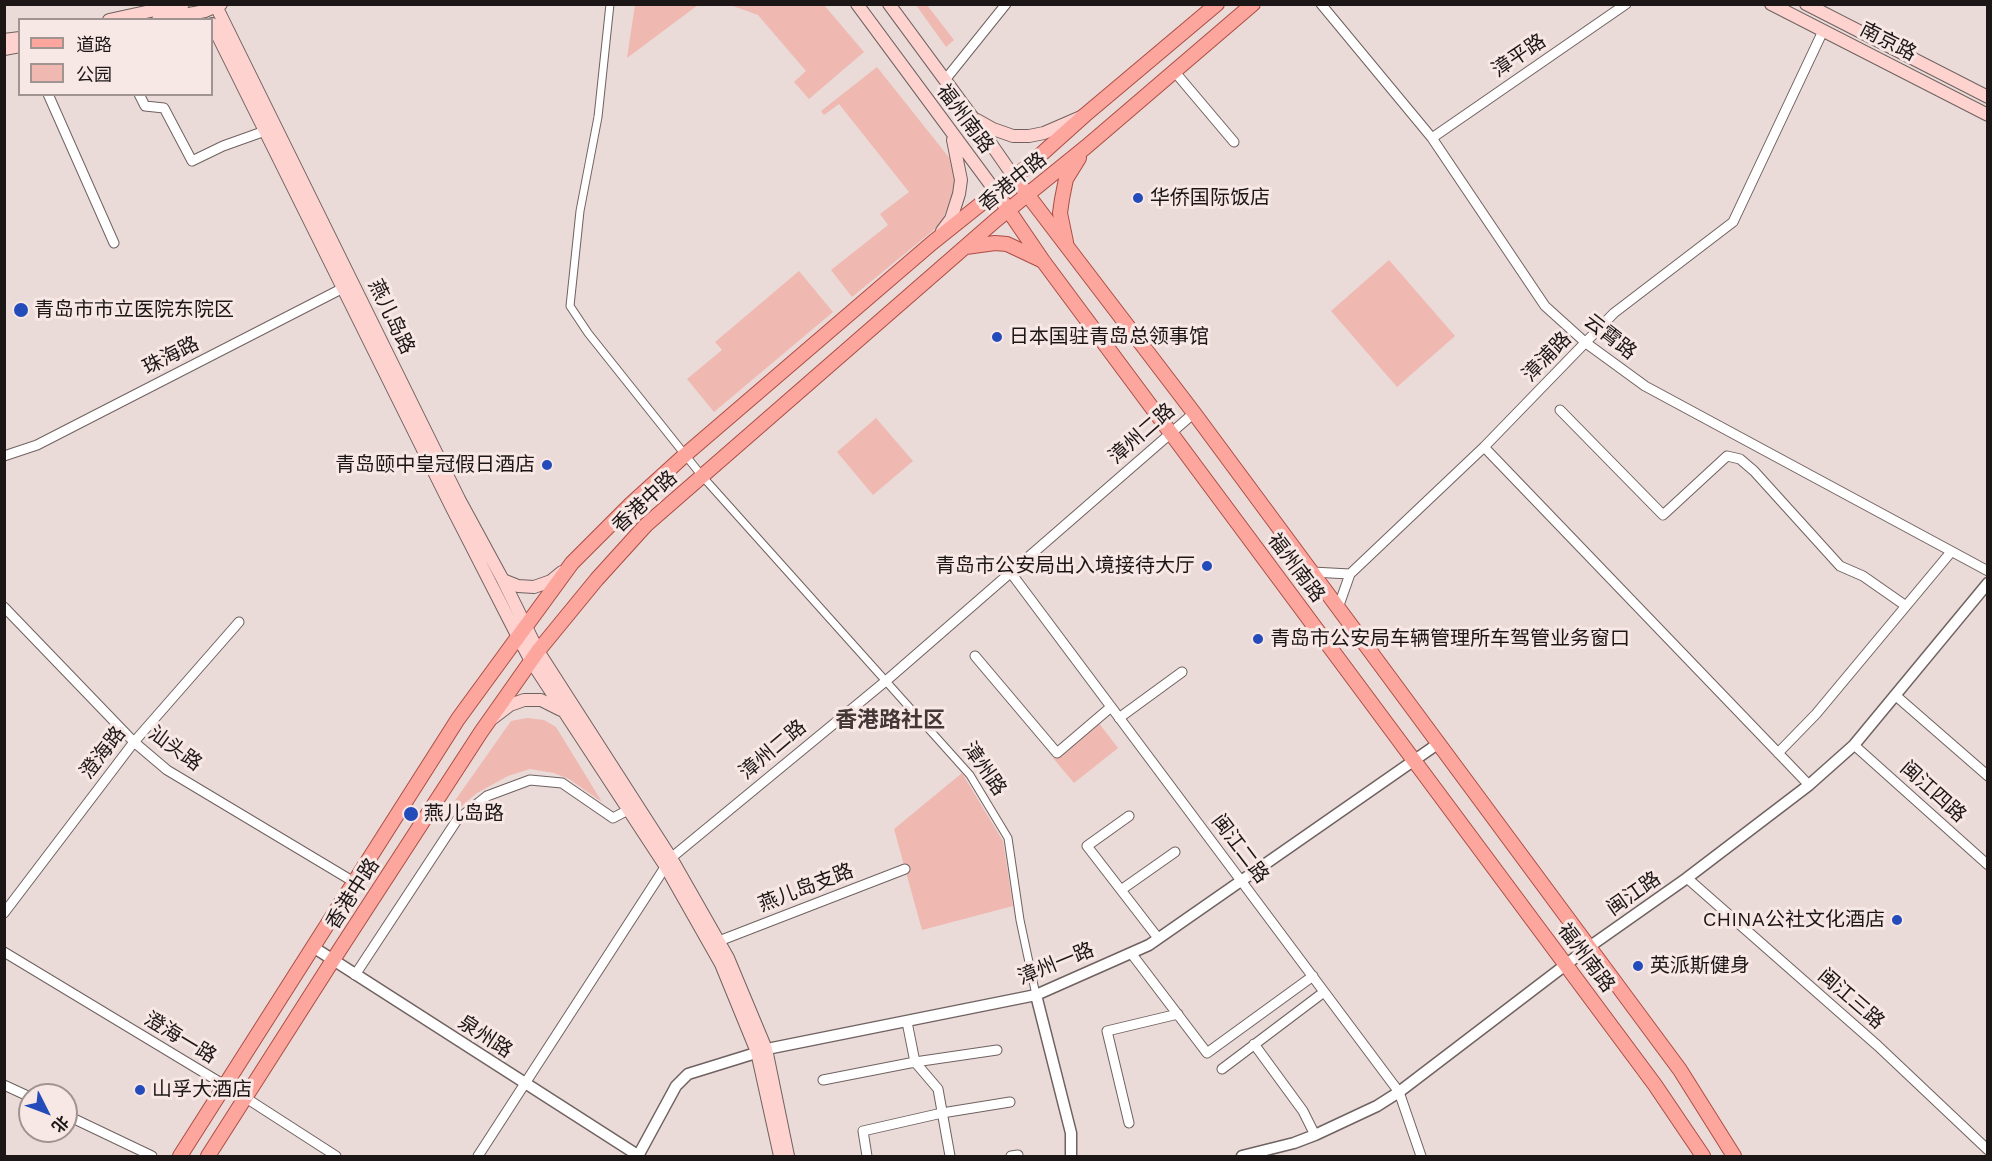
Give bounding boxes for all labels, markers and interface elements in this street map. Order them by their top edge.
legend [18,18,213,96]
street label: 南京路 [1856,18,1920,66]
street label: 漳平路 [1487,29,1551,83]
text: 道路 [76,34,112,55]
text: 公园 [76,64,112,85]
street label: 福州南路 [931,80,999,158]
street label: 香港中路 [974,148,1052,216]
place label: 华侨国际饭店 [1150,186,1270,210]
marker: 华侨国际饭店 [1131,191,1145,205]
street label: 燕儿岛路 [363,276,419,358]
place label: 青岛市市立医院东院区 [34,298,234,322]
marker: 青岛市市立医院东院区 [12,301,30,319]
street label: 云霄路 [1579,309,1641,365]
place label: 日本国驻青岛总领事馆 [1009,325,1209,349]
street label: 漳浦路 [1518,327,1576,387]
marker: 日本国驻青岛总领事馆 [990,330,1004,344]
street label: 珠海路 [139,332,203,380]
street label: 漳州二路 [1104,399,1180,469]
place label: 青岛颐中皇冠假日酒店 [335,453,535,477]
marker: 青岛颐中皇冠假日酒店 [540,458,554,472]
street label: 香港中路 [608,466,682,538]
street label: 福州南路 [1262,529,1330,607]
place label: 青岛市公安局出入境接待大厅 [935,554,1195,578]
marker: 青岛市公安局出入境接待大厅 [1200,559,1214,573]
place label: 青岛市公安局车辆管理所车驾管业务窗口 [1270,627,1630,651]
marker: 青岛市公安局车辆管理所车驾管业务窗口 [1251,632,1265,646]
district label: 香港路社区 [835,708,945,734]
street label: 漳州二路 [735,715,811,785]
street label: 澄海路 [75,722,131,784]
street label: 汕头路 [144,722,206,776]
street label: 漳州路 [957,738,1011,800]
street label: 闽江四路 [1895,756,1971,828]
place label: 燕儿岛路 [424,802,504,826]
marker: 燕儿岛路 [402,805,420,823]
street label: 闽江二路 [1206,810,1274,888]
street label: 香港中路 [321,854,385,934]
street label: 燕儿岛支路 [755,859,857,917]
street label: 闽江路 [1603,867,1665,921]
place label: CHINA公社文化酒店 [1703,908,1885,932]
marker: CHINA公社文化酒店 [1890,913,1904,927]
street label: 福州南路 [1552,919,1620,997]
street label: 漳州一路 [1014,938,1098,990]
place label: 英派斯健身 [1650,954,1750,978]
marker: 英派斯健身 [1631,959,1645,973]
street label: 闽江三路 [1813,964,1889,1034]
street label: 澄海一路 [140,1007,220,1069]
street label: 泉州路 [453,1011,517,1063]
place label: 山孚大酒店 [152,1078,252,1102]
north arrow [18,1083,78,1143]
marker: 山孚大酒店 [133,1083,147,1097]
text: 北 [48,1112,73,1136]

